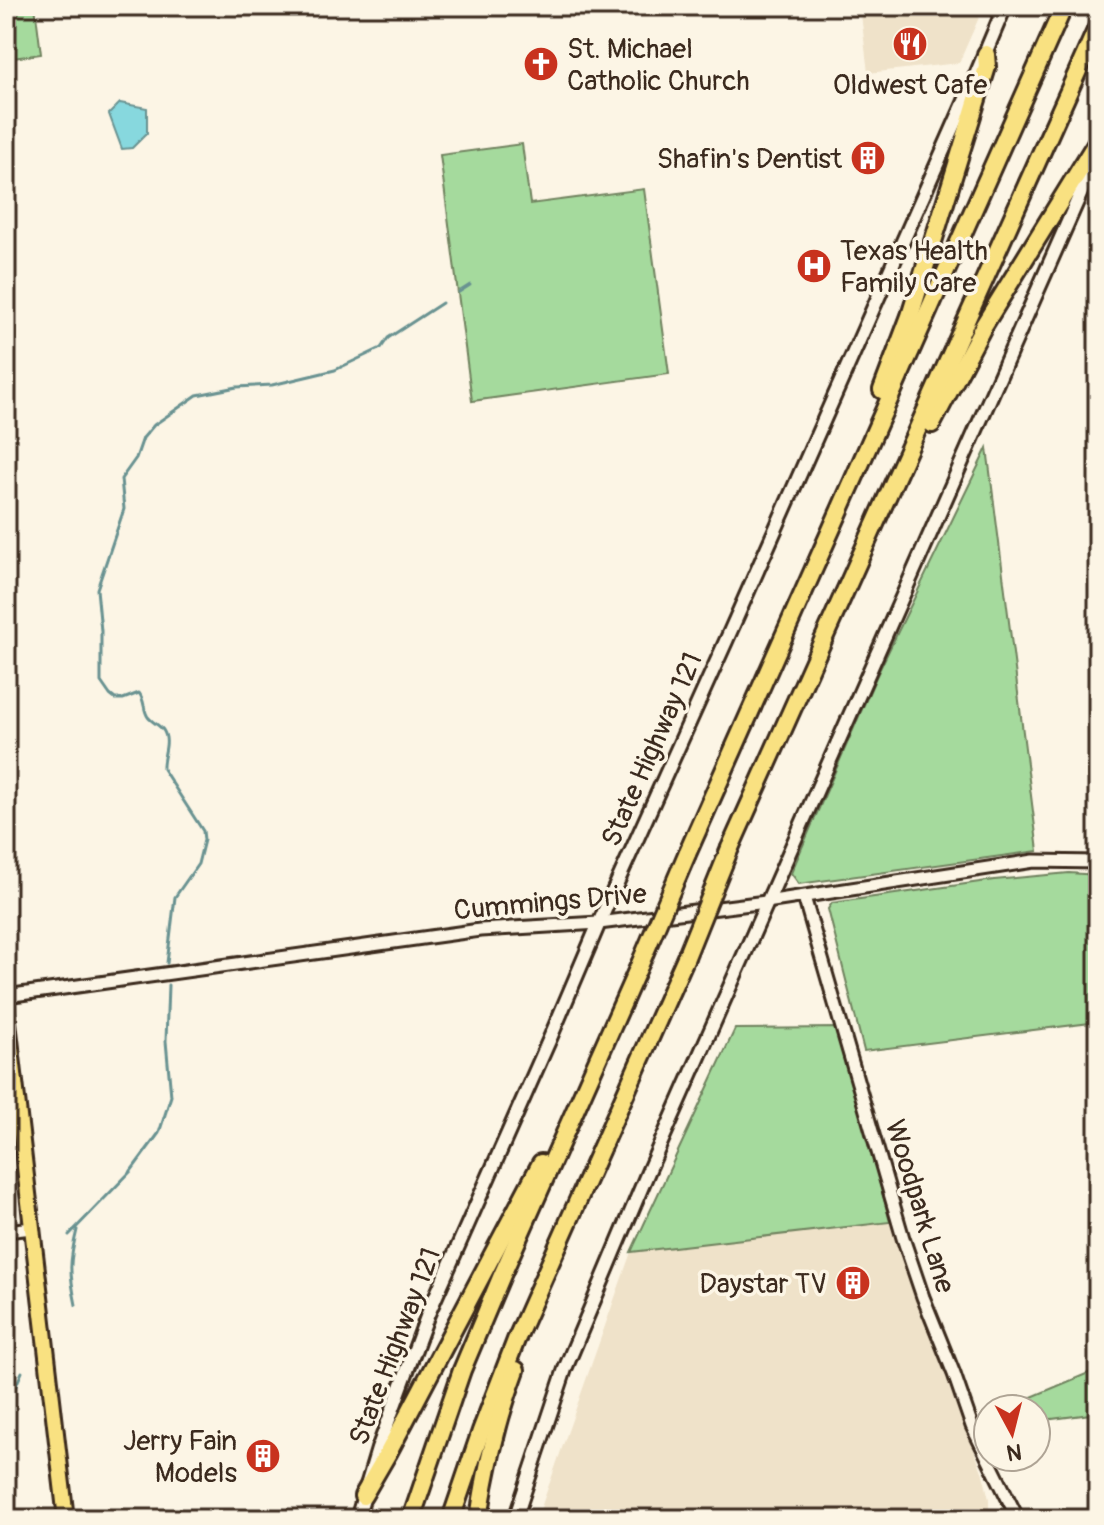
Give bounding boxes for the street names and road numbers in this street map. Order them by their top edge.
street label: State Highway 121 [594,647,711,852]
street label: Cummings Drive [452,877,648,928]
street label: Woodpark Lane [877,1116,963,1297]
street label: State Highway 121 [342,1243,449,1450]

